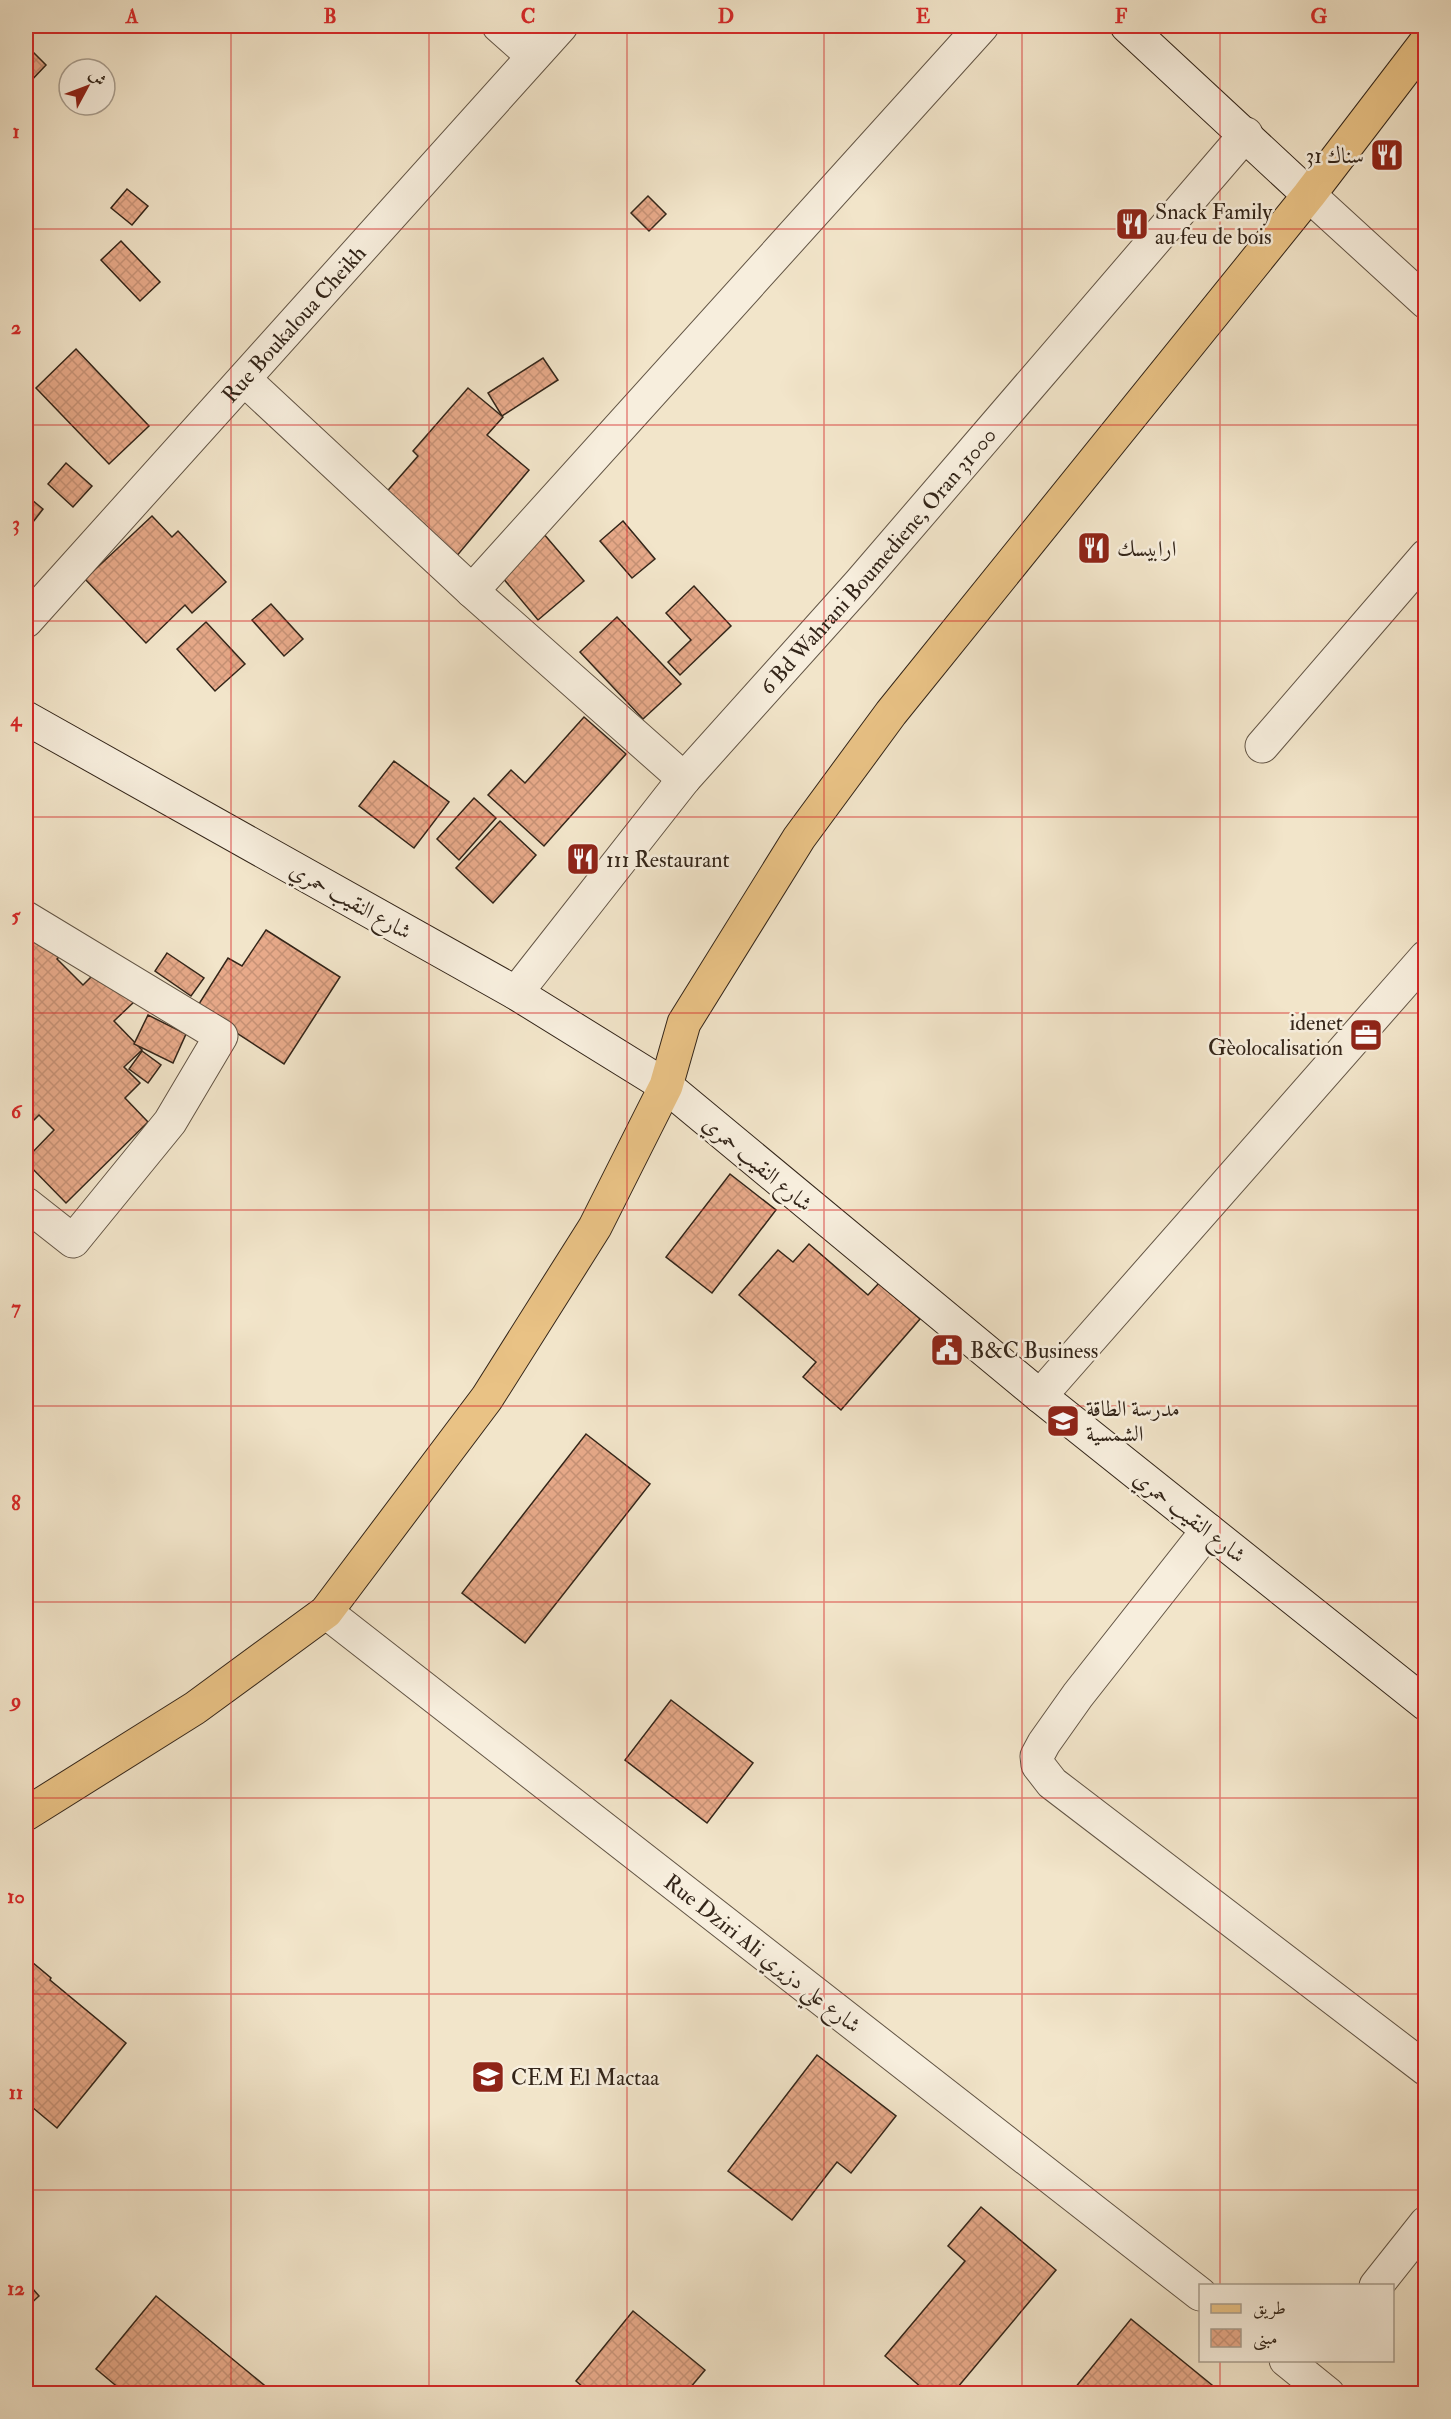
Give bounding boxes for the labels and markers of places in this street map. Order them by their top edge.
restaurant icon: سناك 31 [1369,137,1405,173]
place label: سناك 31 [1306,142,1364,170]
place label: Snack Family au feu de bois [1155,198,1272,251]
restaurant icon: Snack Family au feu de bois [1114,206,1150,242]
restaurant icon: ارابيسك [1076,530,1112,566]
place label: ارابيسك [1117,535,1176,563]
restaurant icon: 111 Restaurant [565,841,601,877]
place label: 111 Restaurant [606,846,730,874]
place label: idenet Gèolocalisation [1208,1009,1343,1062]
office icon: idenet Gèolocalisation [1348,1017,1384,1053]
public building icon: B&C Business [929,1332,965,1368]
place label: B&C Business [970,1337,1098,1365]
place label: مدرسة الطاقة الشمسية [1086,1395,1180,1448]
school or university icon: مدرسة الطاقة الشمسية [1045,1403,1081,1439]
school or university icon: CEM El Mactaa [470,2059,506,2095]
place label: CEM El Mactaa [511,2064,660,2092]

